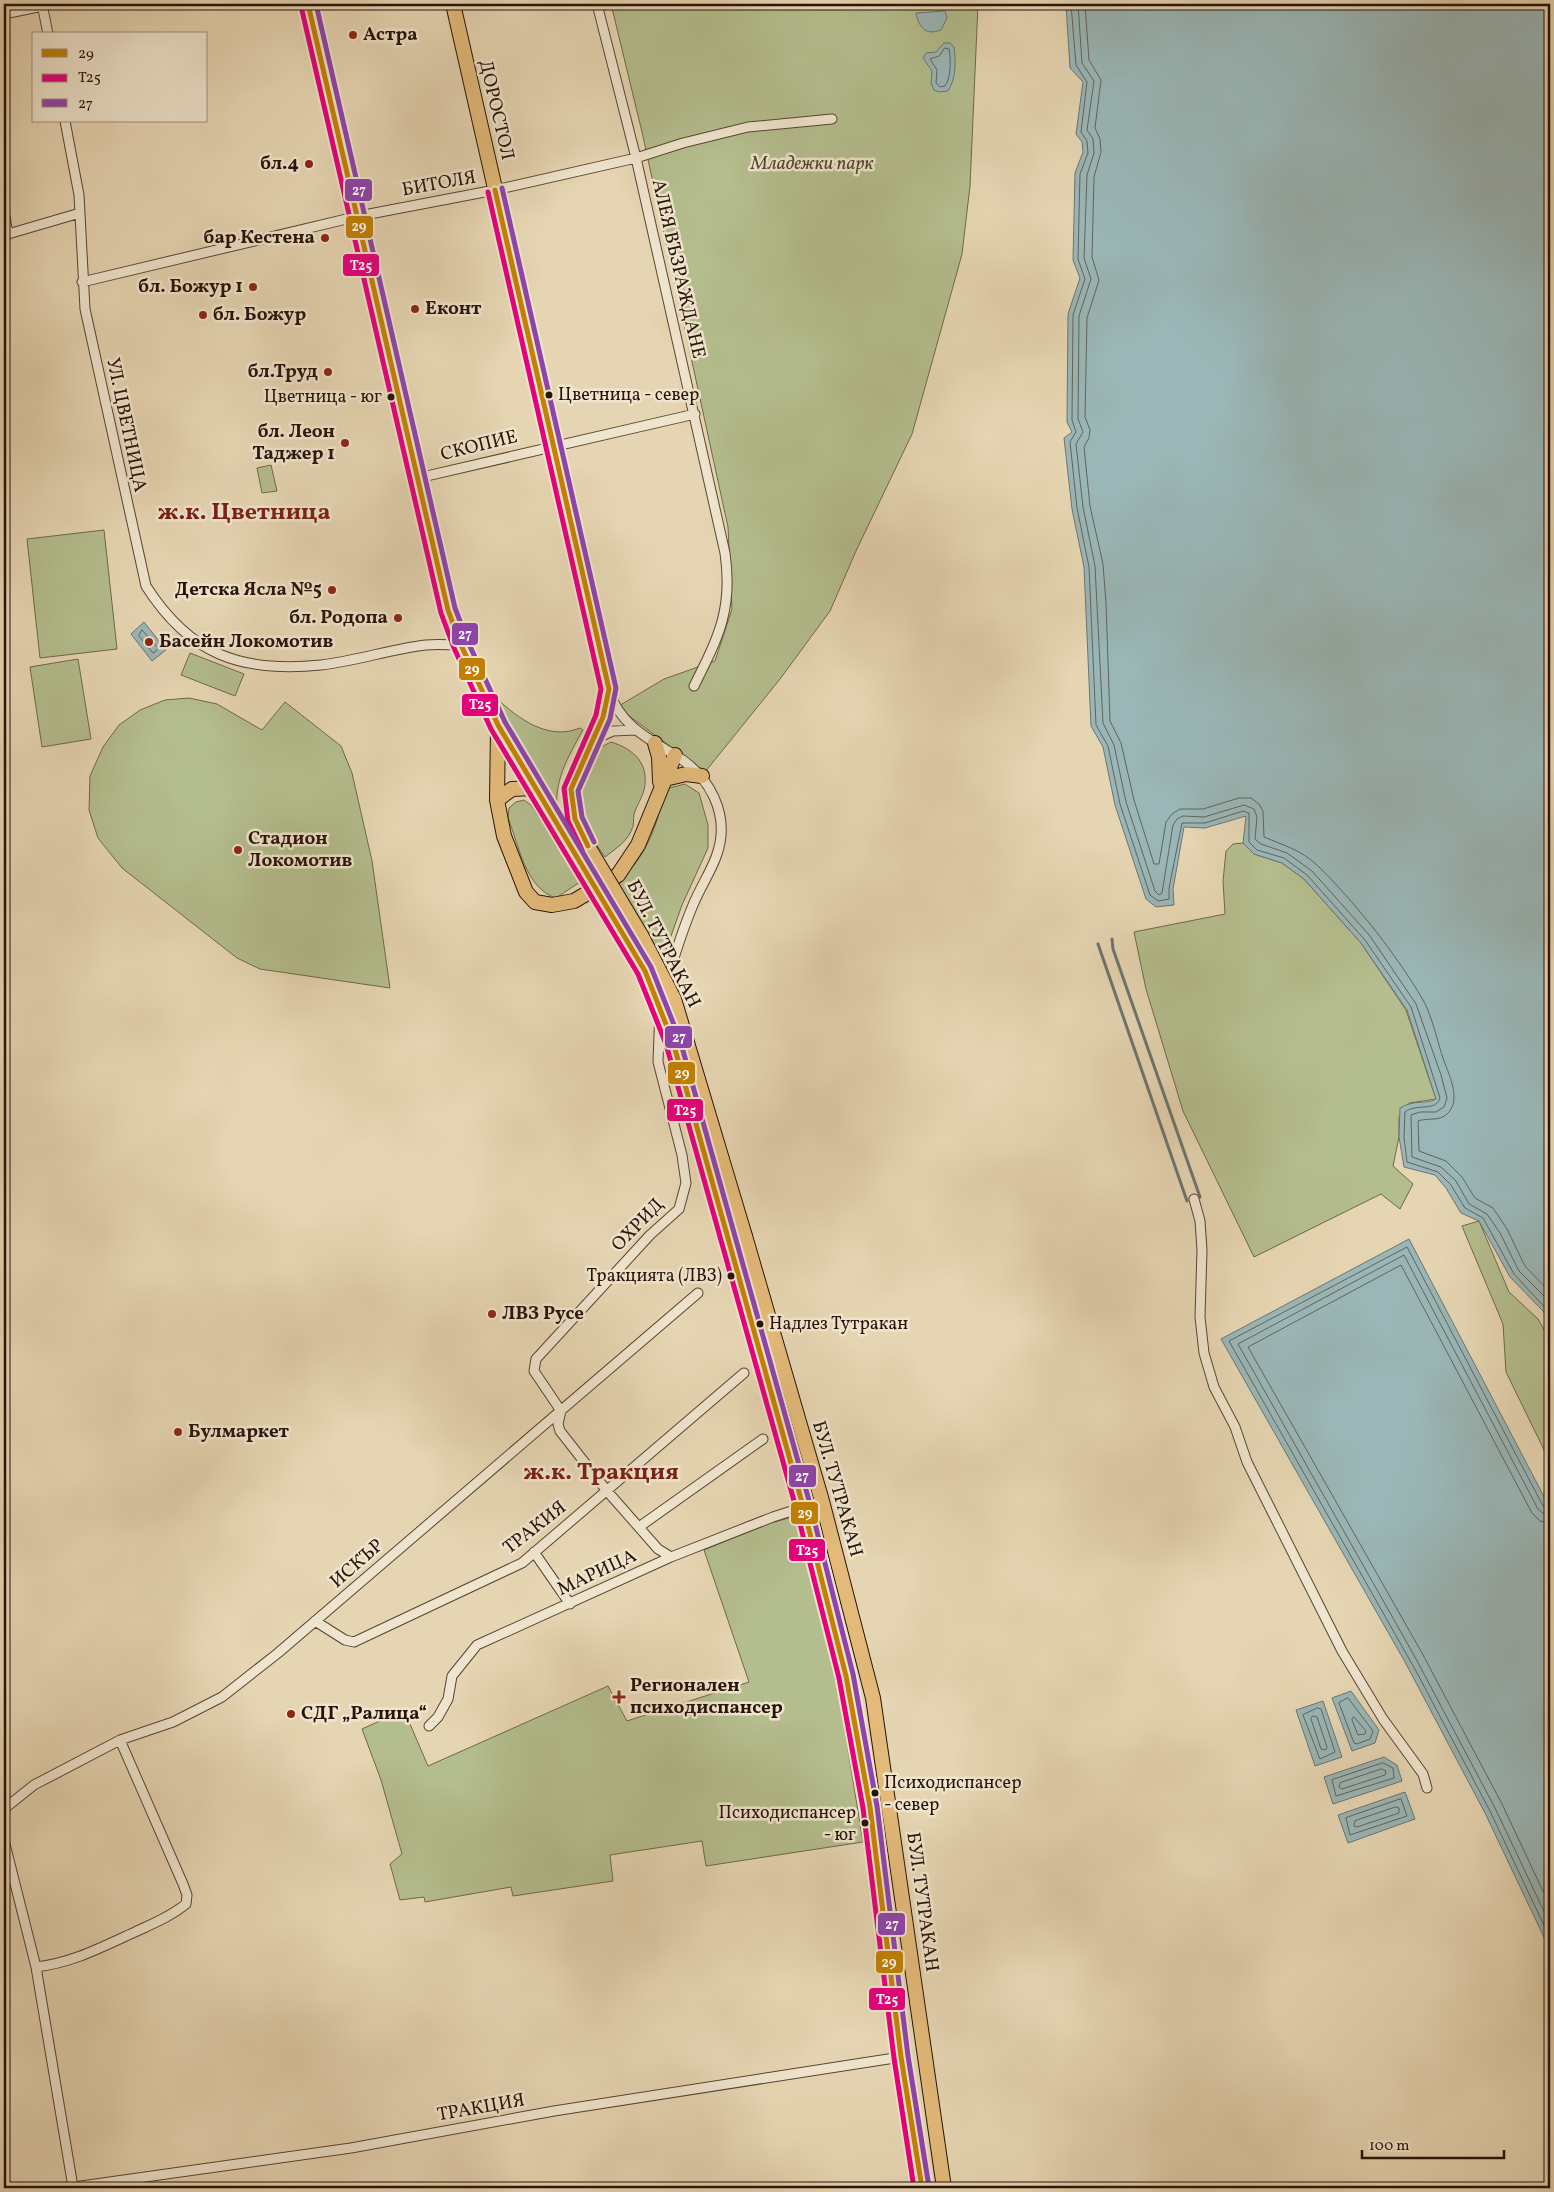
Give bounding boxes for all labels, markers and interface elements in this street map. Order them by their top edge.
place label: Астра [363,22,418,48]
marker: Астра [347,29,359,41]
legend [32,32,208,122]
text: 29 [78,44,94,65]
street label: ДОРОСТОЛ [472,57,520,163]
text: Т25 [78,68,101,89]
text: 27 [78,94,93,115]
place label: бл.4 [260,151,299,177]
park label: Младежки парк [750,151,874,177]
marker: бл.4 [303,158,315,170]
street label: БИТОЛЯ [400,165,478,203]
street label: АЛЕЯ ВЪЗРАЖДАНЕ [645,177,711,361]
line badge: 27 [344,178,373,202]
text: 27 [352,182,366,201]
line badge: 29 [345,215,374,239]
text: 29 [352,218,367,237]
place label: бар Кестена [204,225,315,251]
marker: бар Кестена [319,232,331,244]
line badge: Т25 [342,253,380,277]
text: Т25 [350,257,372,276]
place label: бл. Божур 1 [138,274,243,300]
marker: бл. Божур 1 [247,281,259,293]
place label: Еконт [425,296,482,322]
place label: бл. Божур [213,302,306,328]
marker: Еконт [409,303,421,315]
marker: бл. Божур [197,309,209,321]
street label: УЛ. ЦВЕТНИЦА [99,355,153,495]
place label: бл.Труд [248,359,318,385]
marker: бл.Труд [322,366,334,378]
place label: Цветница - север [558,383,699,408]
place label: Цветница - юг [264,385,382,410]
marker: Цветница - север [544,390,554,400]
marker: Цветница - юг [386,392,396,402]
place label: бл. Леон Таджер 1 [252,419,335,467]
street label: СКОПИЕ [438,424,520,468]
marker: бл. Леон Таджер 1 [339,437,351,449]
district label: ж.к. Цветница [157,496,331,530]
place label: Детска Ясла №5 [175,577,322,603]
marker: Детска Ясла №5 [326,584,338,596]
place label: бл. Родопа [289,605,388,631]
marker: бл. Родопа [392,612,404,624]
line badge: 27 [451,622,479,646]
text: 27 [458,626,472,645]
place label: Басейн Локомотив [159,629,333,655]
marker: Басейн Локомотив [143,636,155,648]
line badge: 29 [458,657,486,681]
text: 29 [465,661,480,680]
line badge: Т25 [461,693,499,717]
text: Т25 [469,696,491,715]
place label: Стадион Локомотив [248,826,352,874]
marker: Стадион Локомотив [232,844,244,856]
street label: БУЛ. ТУТРАКАН [620,875,706,1013]
line badge: 27 [664,1025,693,1049]
text: 27 [672,1029,686,1048]
line badge: 29 [667,1061,696,1085]
text: 29 [675,1065,690,1084]
line badge: Т25 [666,1098,704,1122]
text: Т25 [674,1102,696,1121]
street label: ОХРИД [606,1192,670,1258]
place label: Тракцията (ЛВЗ) [587,1264,722,1289]
marker: Тракцията (ЛВЗ) [726,1271,736,1281]
place label: ЛВЗ Русе [502,1301,584,1327]
marker: ЛВЗ Русе [486,1308,498,1320]
place label: Надлез Тутракан [769,1312,908,1337]
marker: Надлез Тутракан [755,1319,765,1329]
street label: БУЛ. ТУТРАКАН [805,1418,869,1560]
place label: Булмаркет [188,1419,289,1445]
marker: Булмаркет [172,1426,184,1438]
district label: ж.к. Тракция [523,1456,679,1490]
line badge: 27 [788,1464,817,1488]
text: 27 [795,1468,809,1487]
street label: ТРАКИЯ [498,1495,572,1561]
line badge: 29 [790,1501,819,1525]
text: 29 [798,1505,813,1524]
street label: ИСКЪР [325,1533,389,1595]
line badge: Т25 [788,1538,826,1562]
text: Т25 [796,1542,818,1561]
street label: МАРИЦА [553,1543,641,1603]
place label: Регионален психодиспансер [630,1673,783,1721]
marker: Регионален психодиспансер [612,1690,626,1704]
place label: СДГ „Ралица“ [301,1701,427,1727]
marker: СДГ „Ралица“ [285,1708,297,1720]
place label: Психодиспансер - север [884,1771,1021,1818]
marker: Психодиспансер - север [870,1788,880,1798]
place label: Психодиспансер - юг [719,1801,856,1848]
marker: Психодиспансер - юг [860,1818,870,1828]
street label: БУЛ. ТУТРАКАН [899,1831,945,1973]
line badge: 27 [877,1912,906,1936]
text: 27 [885,1916,899,1935]
line badge: 29 [875,1950,904,1974]
text: 29 [882,1954,897,1973]
line badge: Т25 [868,1987,906,2011]
text: Т25 [876,1991,898,2010]
street label: ТРАКЦИЯ [435,2088,527,2128]
scale bar [1362,2127,1504,2159]
text: 100 m [1369,2136,1409,2157]

